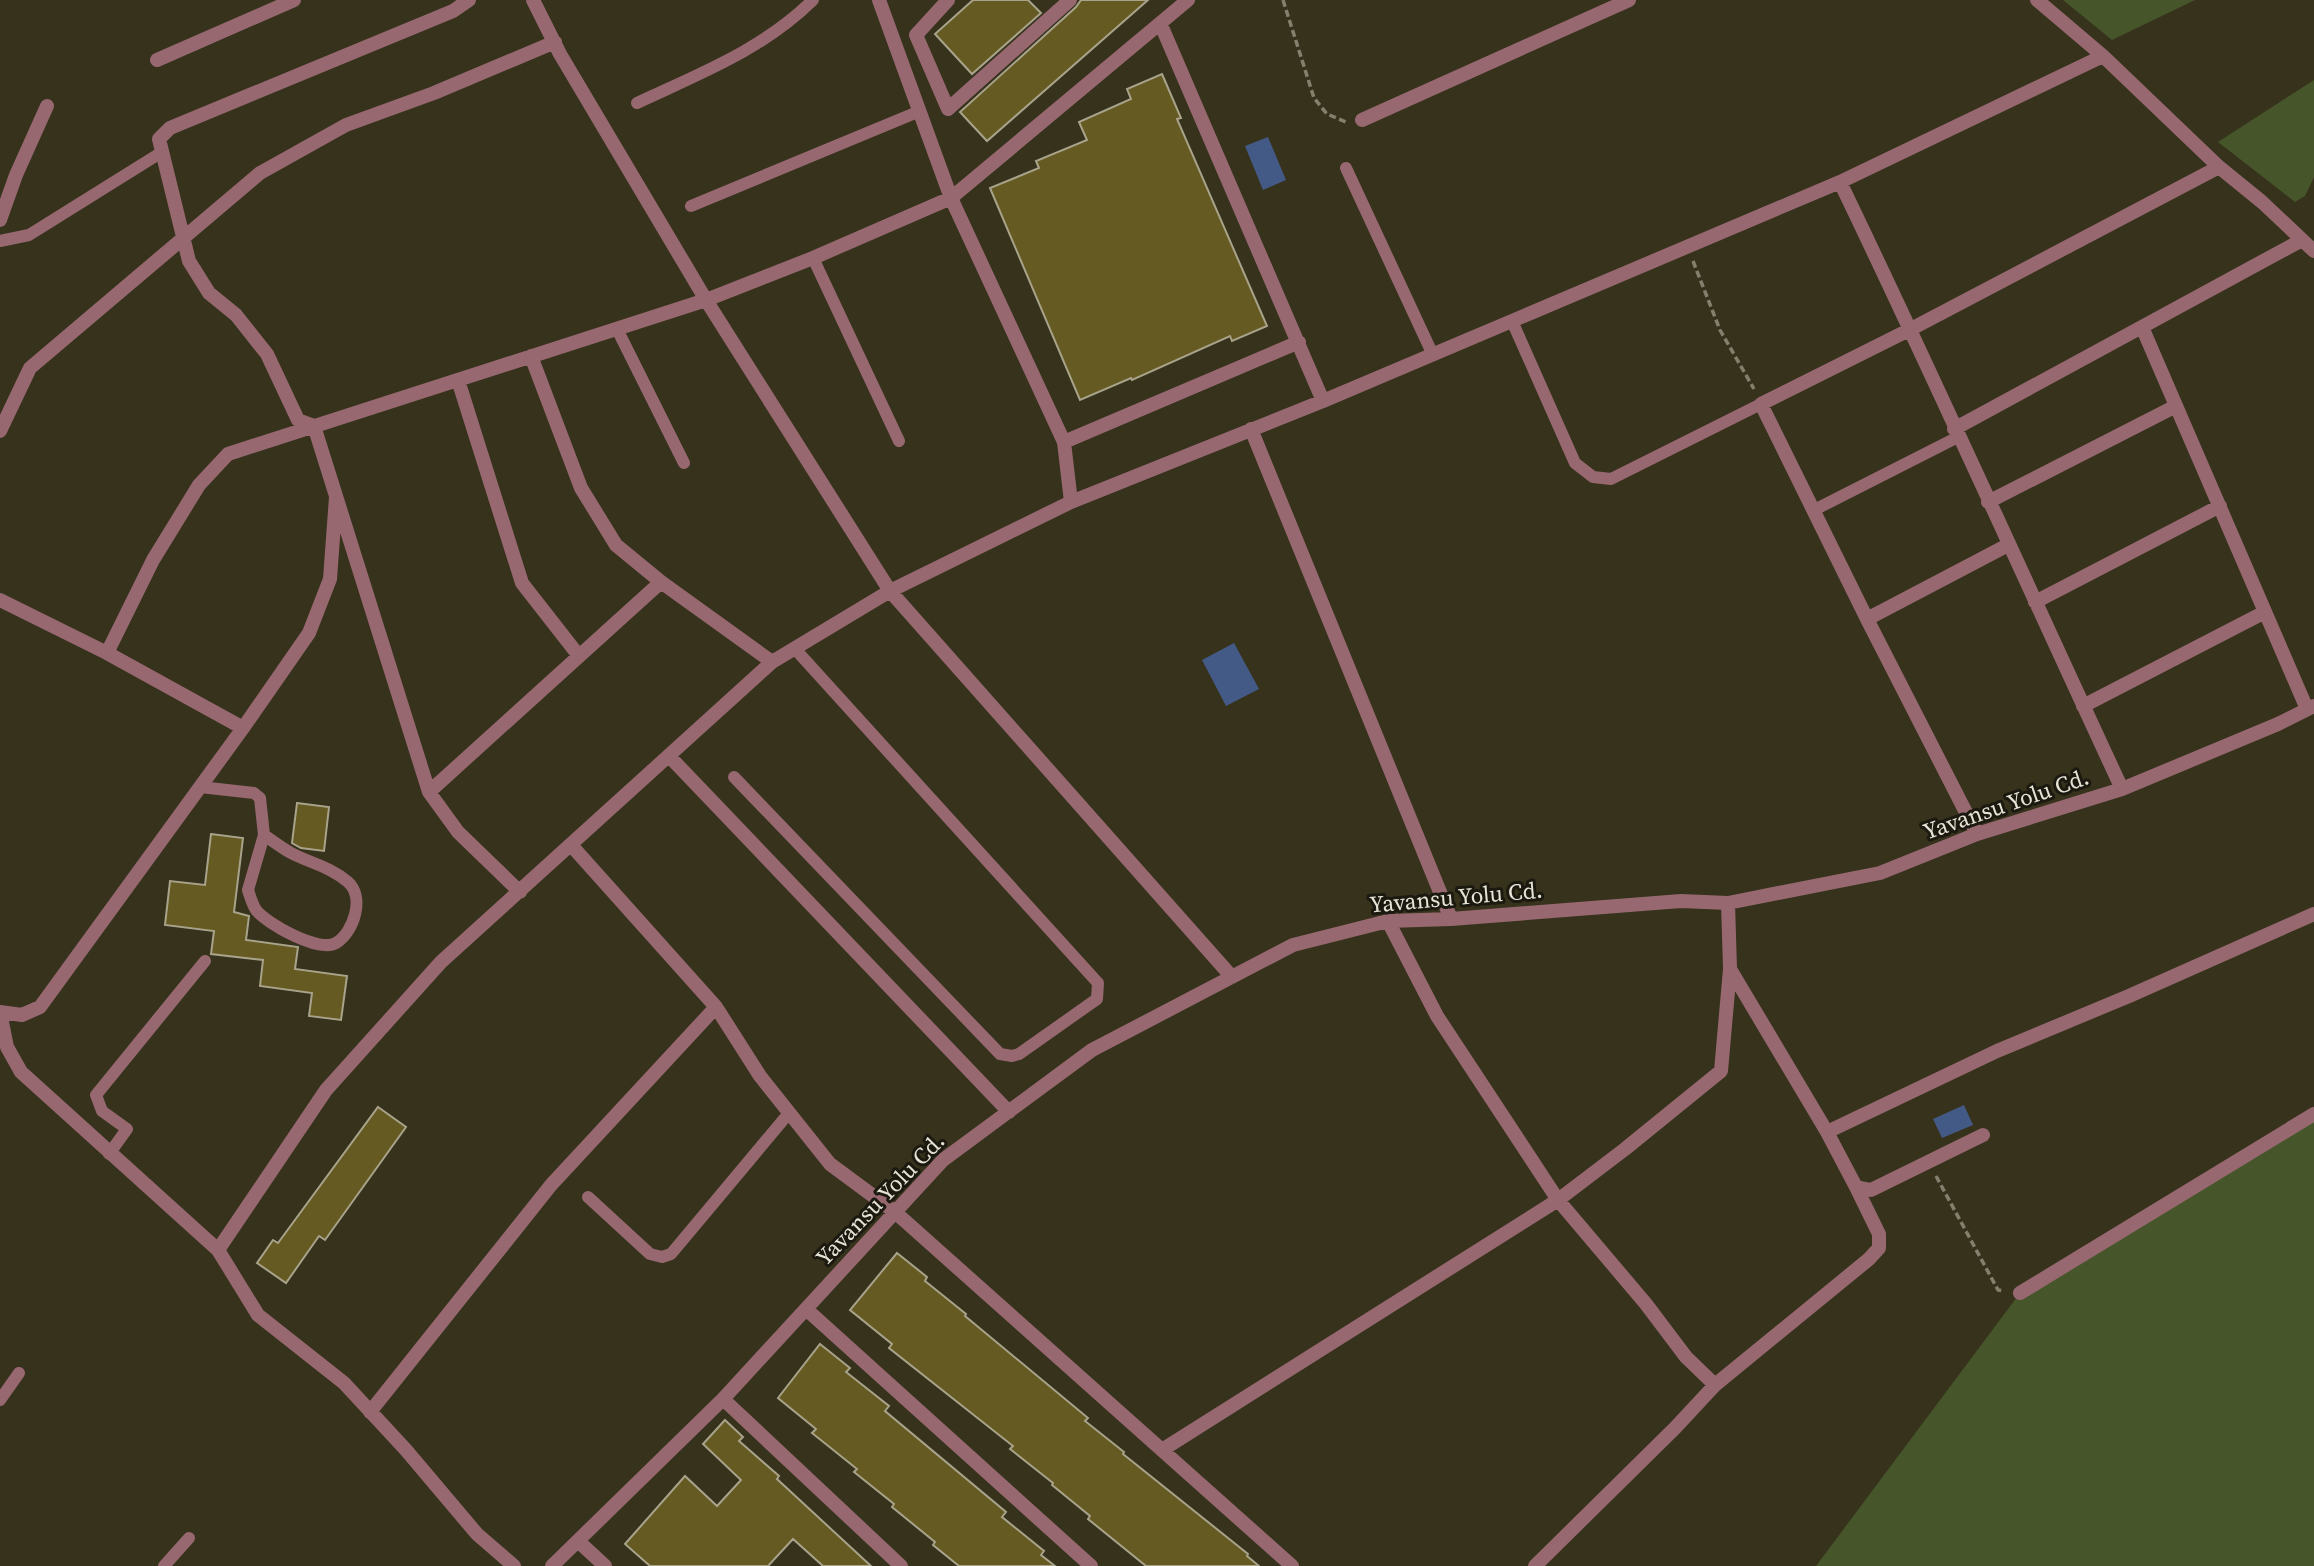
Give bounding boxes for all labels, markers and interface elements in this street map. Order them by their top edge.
street label: Yavansu Yolu Cd. [1919,761,2093,847]
street label: Yavansu Yolu Cd. [1368,873,1544,921]
street label: Yavansu Yolu Cd. [808,1125,952,1273]

